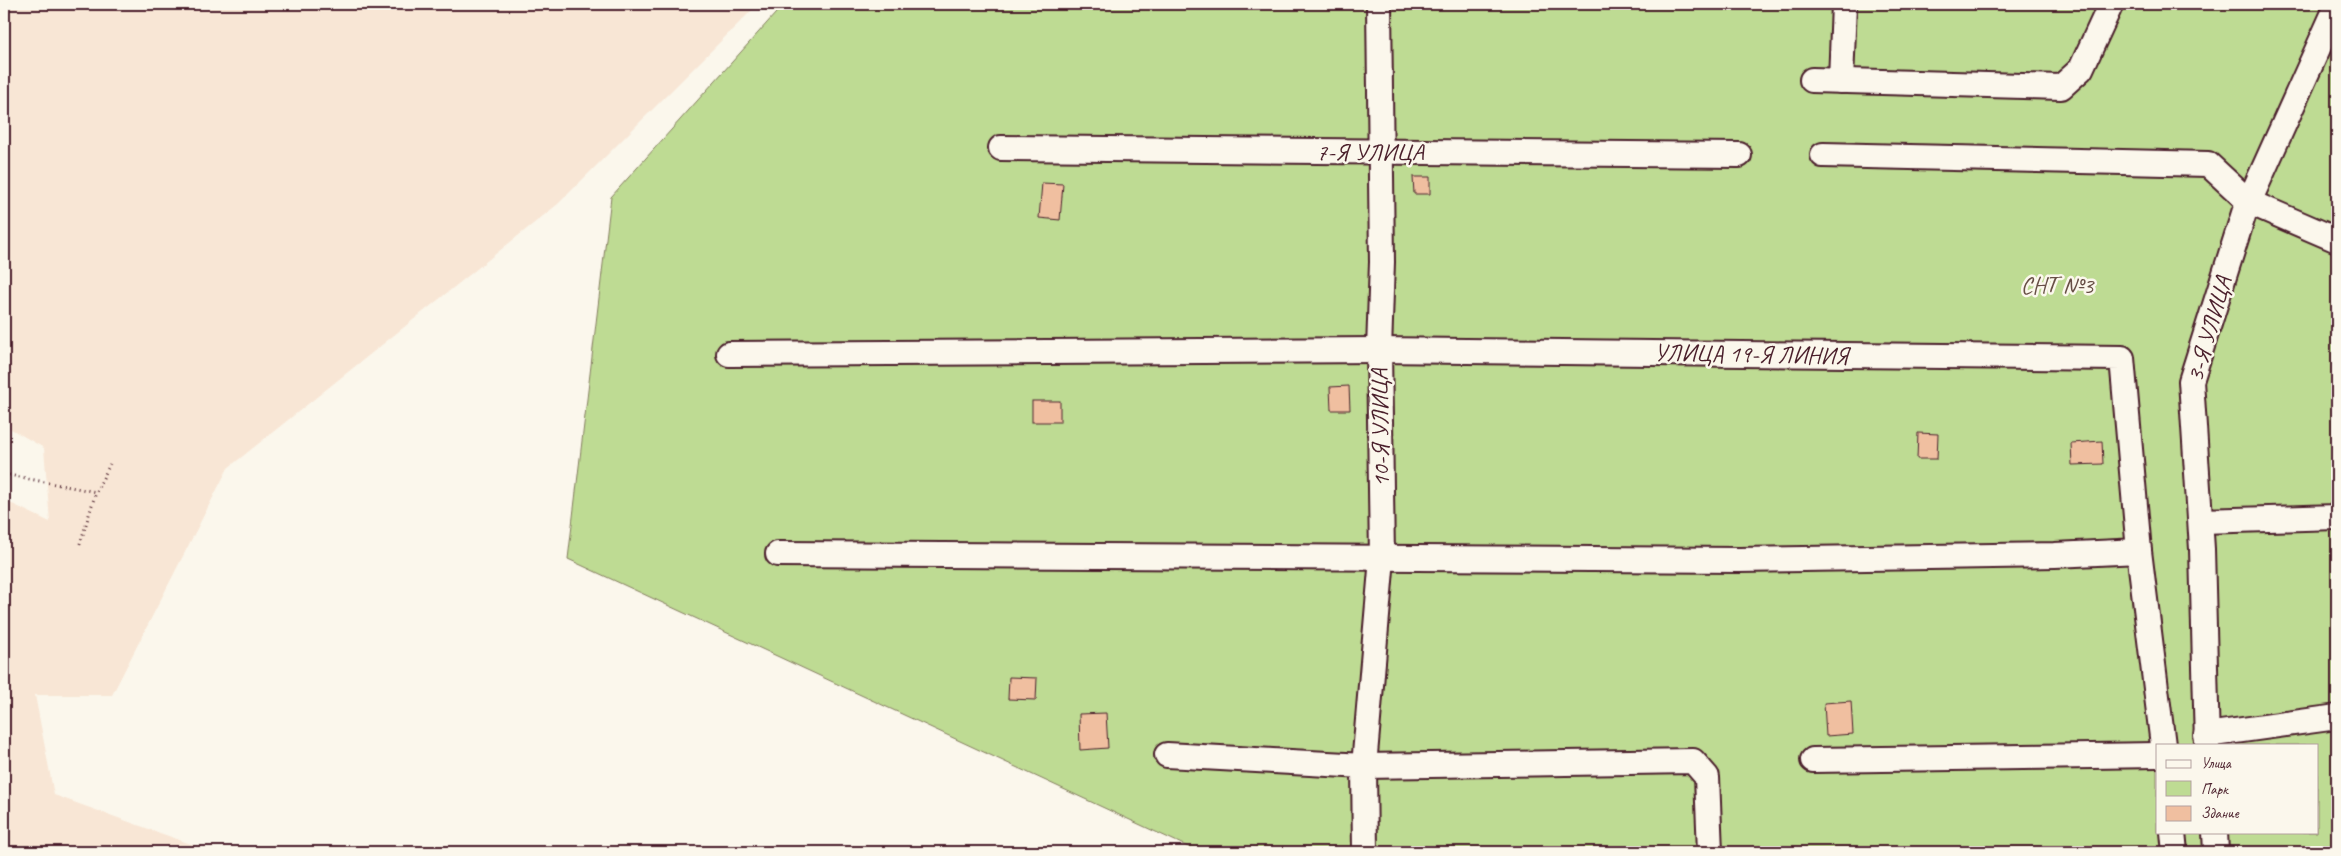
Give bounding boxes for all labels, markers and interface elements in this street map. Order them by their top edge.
street label: 7-Я УЛИЦА [1316,137,1425,167]
park label: СНТ №3 [2021,270,2095,300]
street label: 3-Я УЛИЦА [2180,272,2239,385]
street label: УЛИЦА 19-Я ЛИНИЯ [1654,337,1852,371]
street label: 10-Я УЛИЦА [1364,368,1396,487]
legend [2156,744,2318,834]
text: Улица [2201,754,2232,773]
text: Парк [2201,780,2229,799]
text: Здание [2201,804,2240,823]

